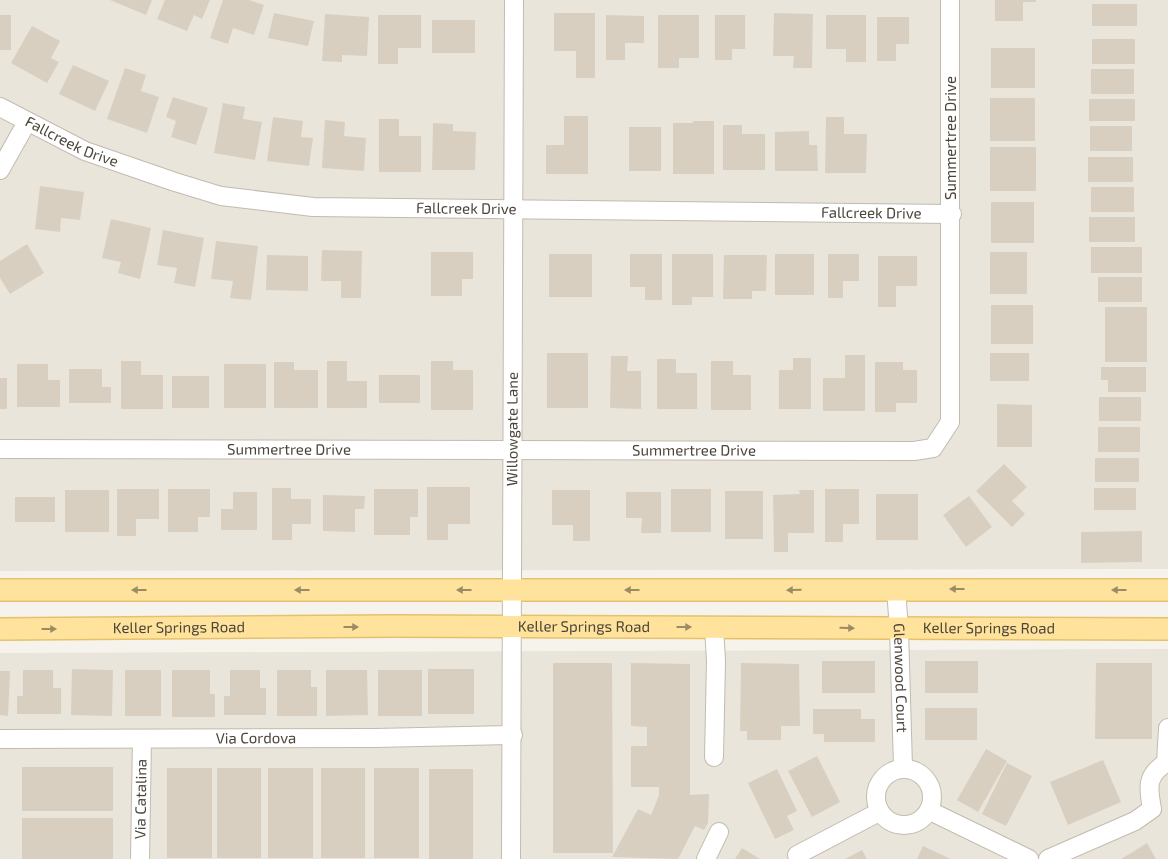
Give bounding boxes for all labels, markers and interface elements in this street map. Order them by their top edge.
street label: Summertree Drive [941,76,959,200]
street label: Fallcreek Drive [23,112,121,170]
street label: Fallcreek Drive [416,198,517,217]
street label: Fallcreek Drive [821,203,922,222]
street label: Willowgate Lane [502,372,521,486]
street label: Summertree Drive [227,439,351,458]
street label: Summertree Drive [632,440,756,459]
one-way arrow [949,585,965,593]
one-way arrow [131,586,147,594]
one-way arrow [294,586,310,594]
one-way arrow [456,586,472,594]
one-way arrow [624,586,640,594]
one-way arrow [786,586,802,594]
one-way arrow [1111,586,1127,594]
street label: Keller Springs Road [518,616,650,635]
street label: Keller Springs Road [113,617,245,636]
street label: Keller Springs Road [923,618,1055,637]
street label: Glenwood Court [891,622,912,733]
one-way arrow [343,623,359,631]
one-way arrow [677,623,693,631]
one-way arrow [839,624,855,632]
one-way arrow [41,625,57,633]
street label: Via Cordova [216,728,296,746]
street label: Via Catalina [130,759,150,839]

